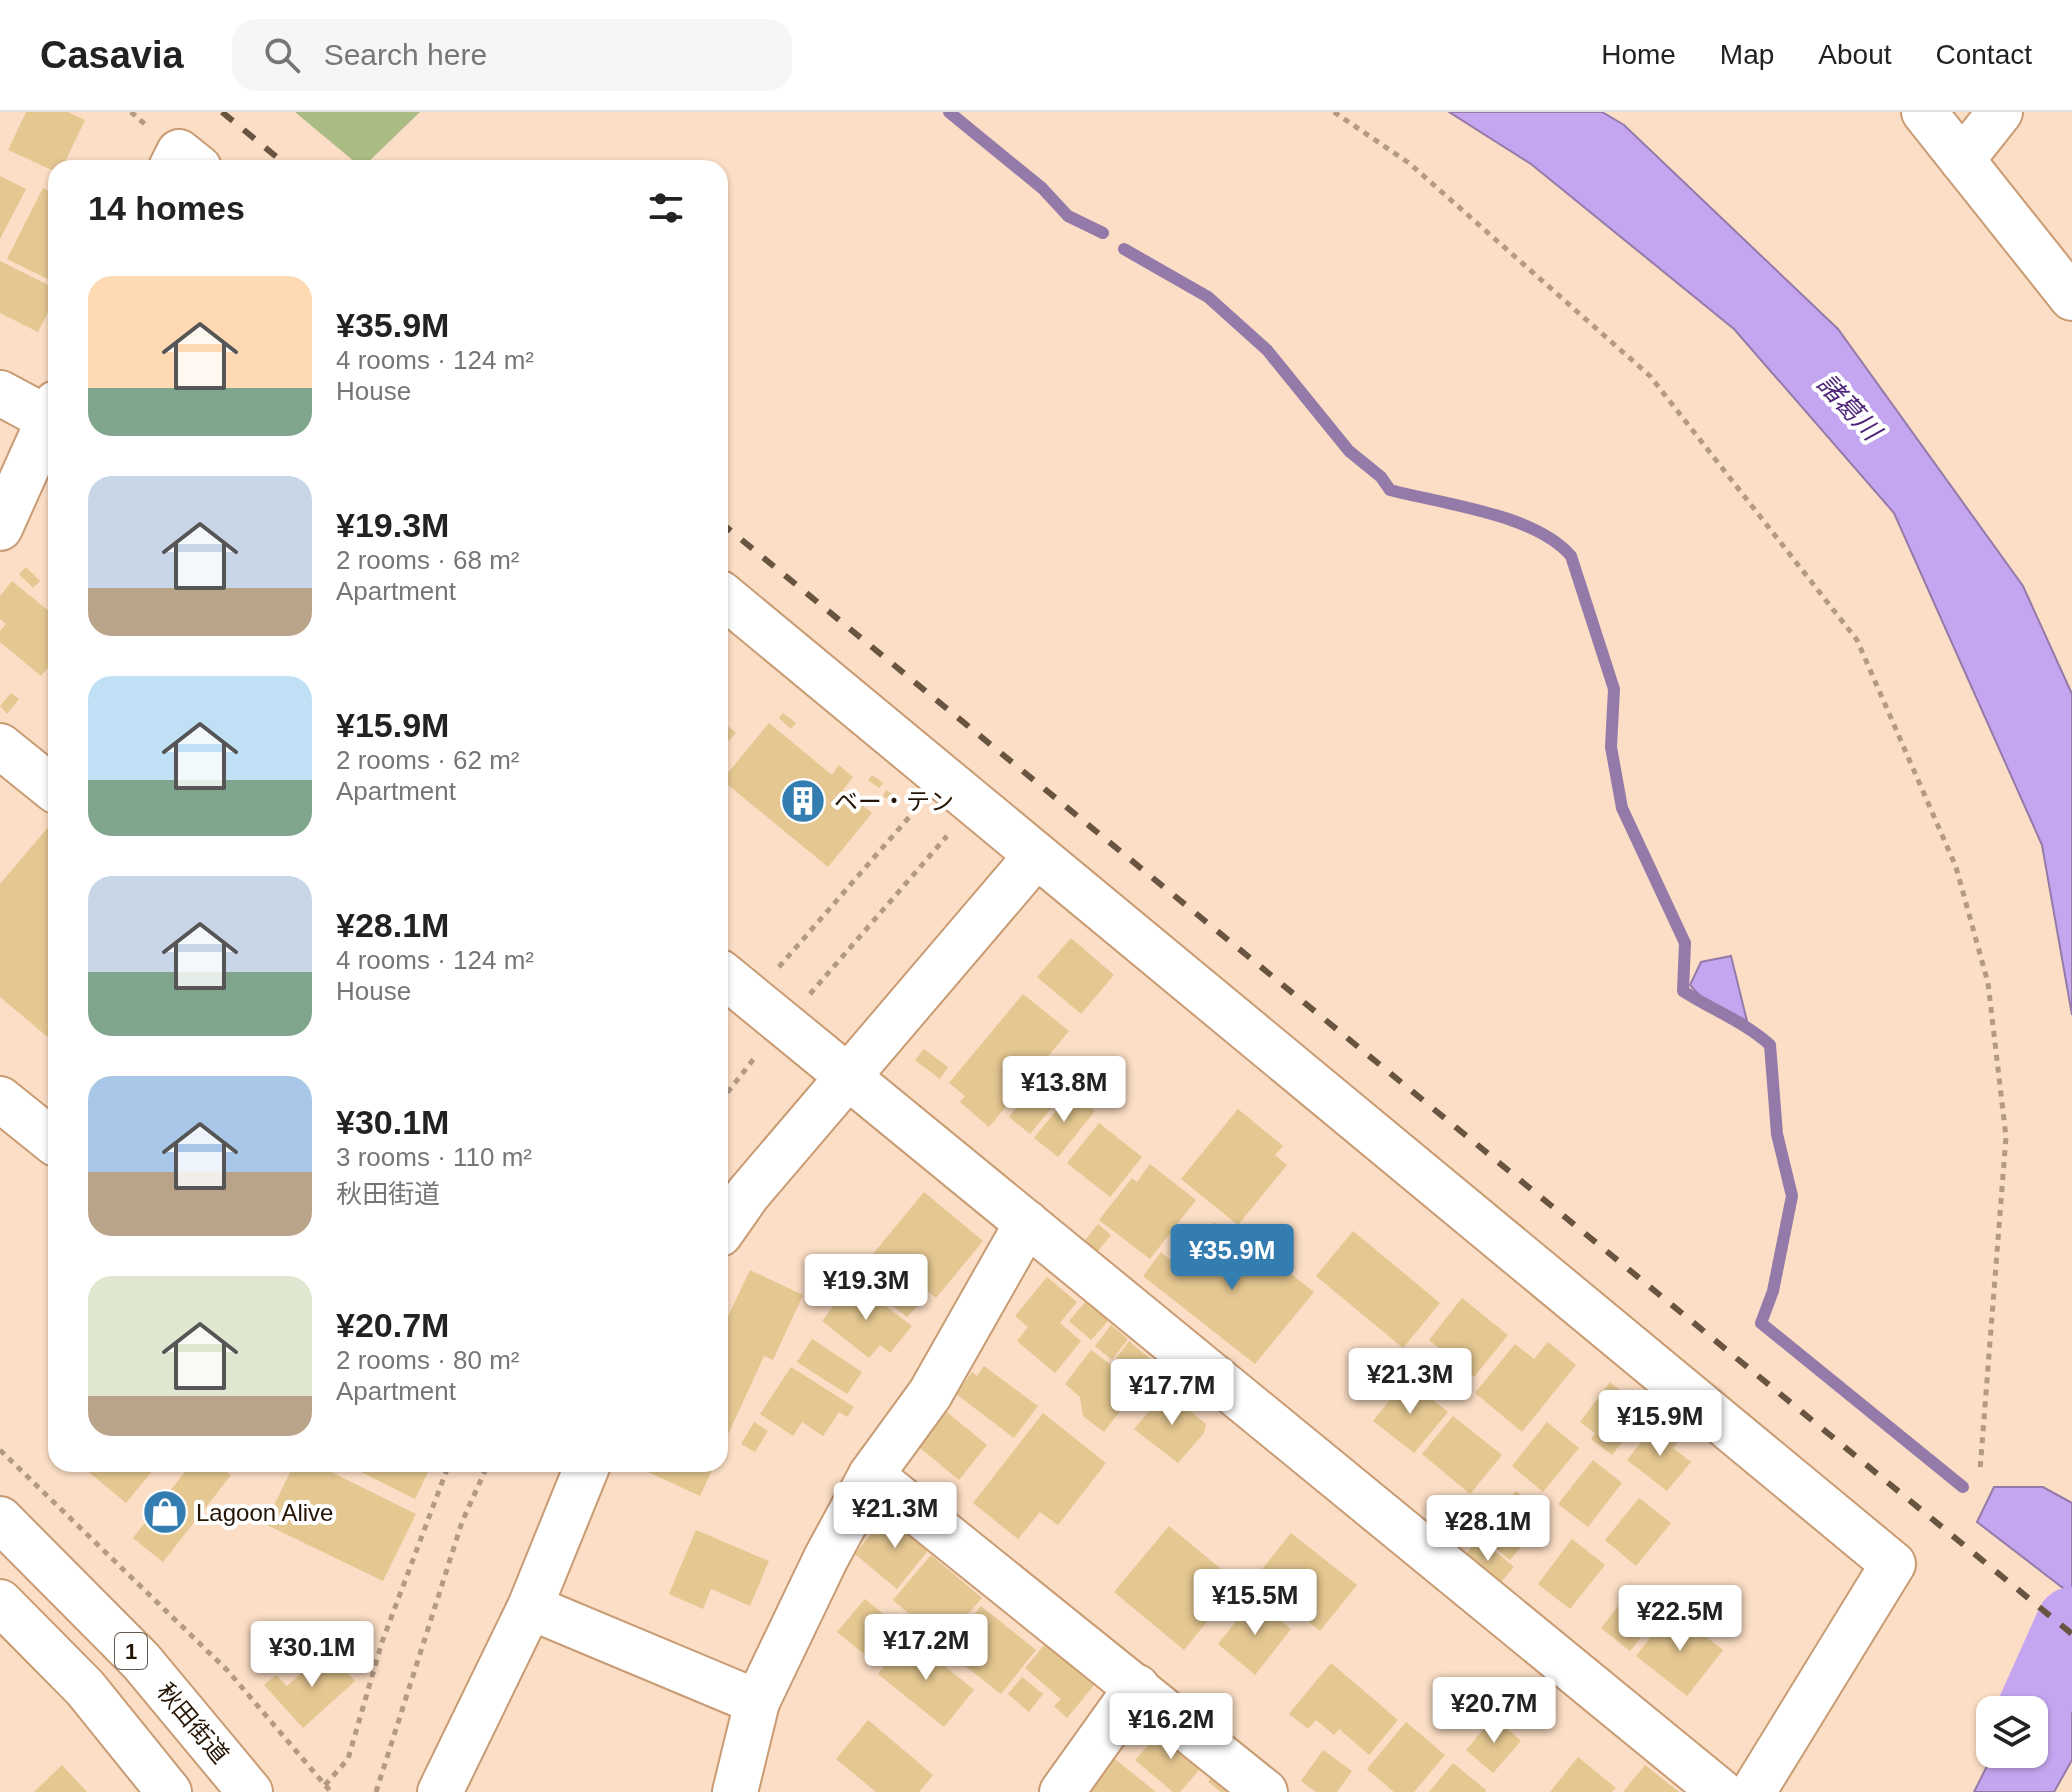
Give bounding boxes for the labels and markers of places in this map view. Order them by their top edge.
building icon: ベー・テン [779,777,827,825]
place label: ベー・テン [834,788,954,815]
pin: ¥13.8M [999,1056,1129,1124]
pin: ¥35.9M [1167,1224,1297,1292]
pin: ¥19.3M [801,1254,931,1322]
pin: ¥21.3M [1345,1348,1475,1416]
pin: ¥17.7M [1107,1359,1237,1427]
pin: ¥15.9M [1595,1390,1725,1458]
pin: ¥21.3M [830,1482,960,1550]
shop icon: Lagoon Alive [141,1488,189,1536]
pin: ¥28.1M [1423,1495,1553,1563]
place label: Lagoon Alive [196,1499,333,1526]
pin: ¥15.5M [1190,1569,1320,1637]
pin: ¥22.5M [1615,1585,1745,1653]
pin: ¥17.2M [861,1614,991,1682]
pin: ¥30.1M [247,1621,377,1689]
pin: ¥20.7M [1429,1677,1559,1745]
pin: ¥16.2M [1106,1693,1236,1761]

